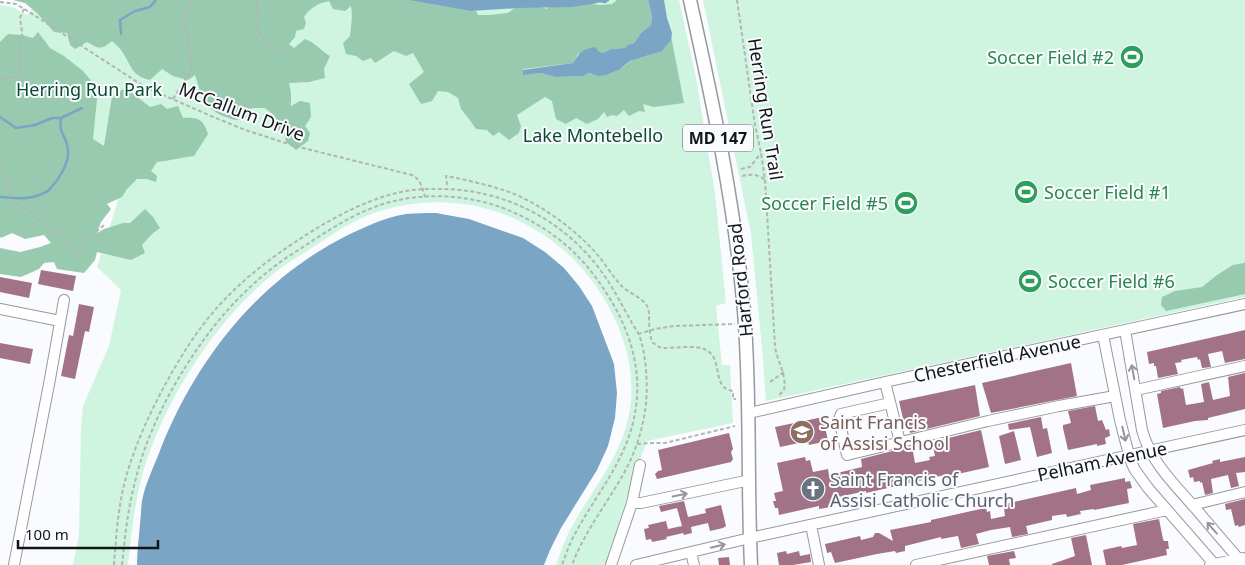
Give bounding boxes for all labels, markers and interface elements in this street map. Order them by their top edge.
street label: Herring Run Trail [743,36,789,182]
sports icon: Soccer Field #2 [1119,44,1145,70]
place label: Soccer Field #2 [987,45,1114,69]
street label: McCallum Drive [176,76,308,146]
park label: Herring Run Park [16,77,162,101]
park label: Lake Montebello [523,123,663,147]
road number: MD 147 [683,125,753,152]
sports icon: Soccer Field #1 [1013,179,1039,205]
place label: Soccer Field #1 [1044,180,1171,204]
sports icon: Soccer Field #5 [893,190,919,216]
place label: Soccer Field #5 [761,191,888,215]
street label: Harford Road [722,222,758,338]
sports icon: Soccer Field #6 [1017,268,1043,294]
place label: Soccer Field #6 [1048,269,1175,293]
street label: Chesterfield Avenue [911,329,1083,387]
one-way arrow [1127,365,1137,381]
place label: Saint Francis of Assisi School [820,410,949,455]
school or university icon: Saint Francis of Assisi School [789,419,815,445]
one-way arrow [1120,426,1129,442]
street label: Pelham Avenue [1035,436,1169,486]
place label: Saint Francis of Assisi Catholic Church [830,467,1014,512]
church icon: Saint Francis of Assisi Catholic Church [800,476,826,502]
one-way arrow [672,490,688,499]
scale bar [18,518,158,550]
one-way arrow [1206,522,1218,535]
text: 100 m [25,524,69,544]
one-way arrow [710,541,726,550]

